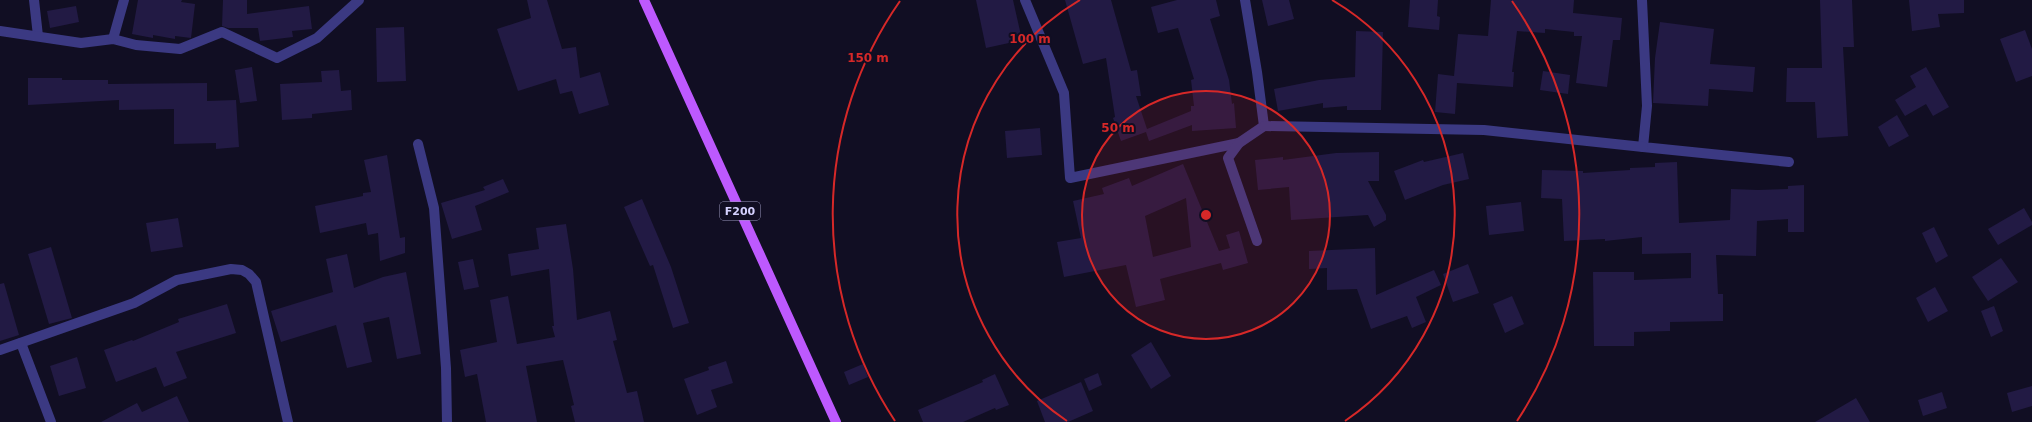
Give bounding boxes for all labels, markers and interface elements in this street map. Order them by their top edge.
text: 100 m [1009,32,1051,46]
text: 150 m [847,51,889,65]
text: 50 m [1101,121,1135,135]
road number: F200 [720,202,760,220]
centre of rings [1199,208,1213,222]

